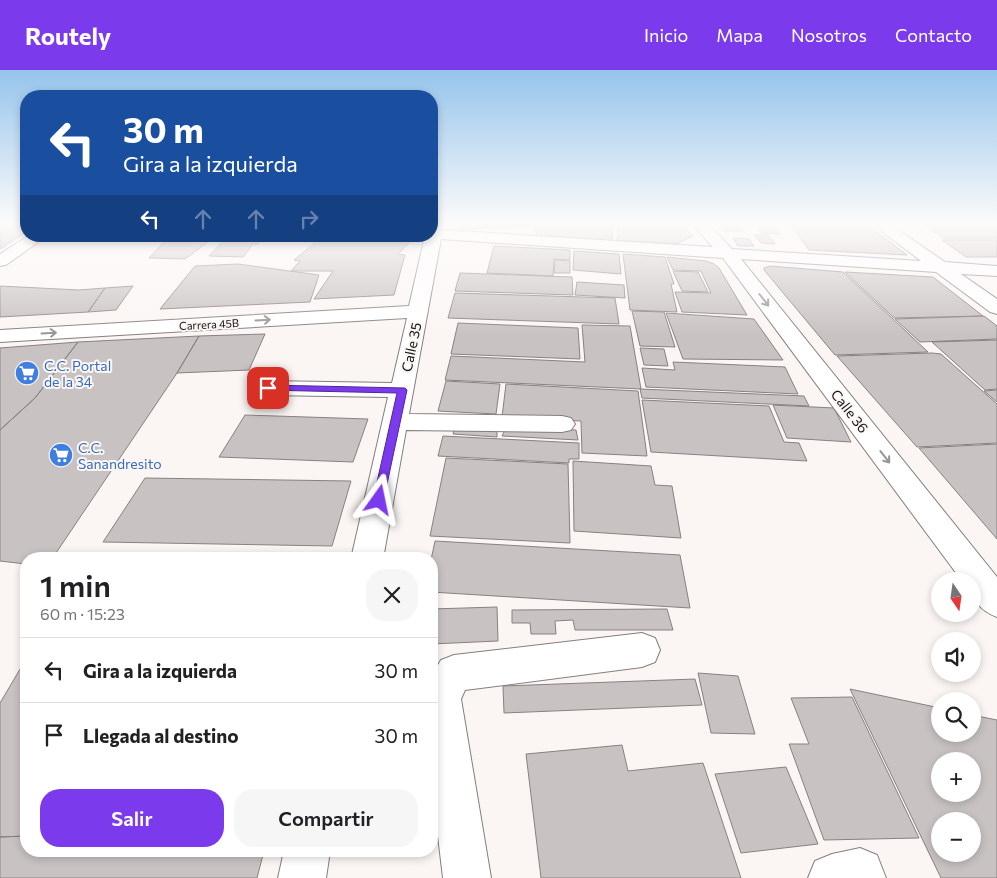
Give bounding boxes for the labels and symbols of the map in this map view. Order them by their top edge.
one-way arrow [759,293,769,307]
street label: Carrera 45B [179,316,239,332]
one-way arrow [255,316,271,325]
street label: Calle 35 [397,321,425,373]
one-way arrow [40,329,56,338]
place label: C.C. Portal de la 34 [44,357,111,390]
supermarket icon: C.C. Portal de la 34 [14,360,40,386]
pin [247,367,289,409]
street label: Calle 36 [828,386,872,436]
place label: C.C. Sanandresito [78,439,162,472]
supermarket icon: C.C. Sanandresito [48,442,74,468]
one-way arrow [879,450,890,463]
position arrow [352,473,404,525]
north arrow [931,572,981,622]

